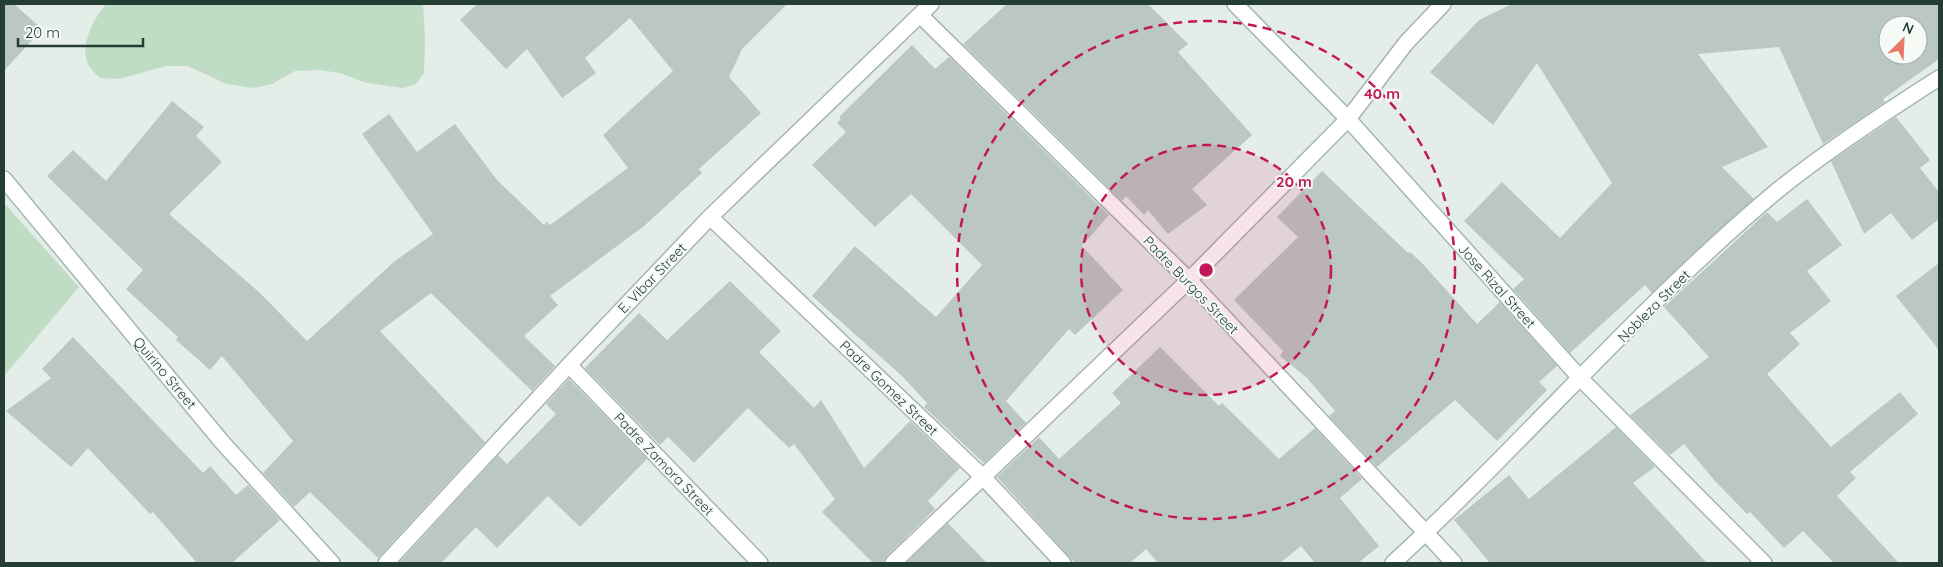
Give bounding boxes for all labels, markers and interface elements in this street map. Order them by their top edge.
scale bar [18,15,142,47]
north arrow [1878,15,1928,65]
text: N [1900,18,1917,38]
text: 20 m [25,23,60,42]
text: 40 m [1364,84,1400,103]
text: 20 m [1276,172,1312,191]
street label: Padre Burgos Street [1139,232,1243,338]
street label: E. Vibar Street [614,239,690,317]
street label: Jose Rizal Street [1454,240,1540,332]
centre of rings [1197,261,1215,279]
street label: Nobleza Street [1614,266,1694,346]
street label: Quirino Street [130,333,201,413]
street label: Padre Gomez Street [836,336,942,440]
street label: Padre Zamora Street [610,409,718,520]

